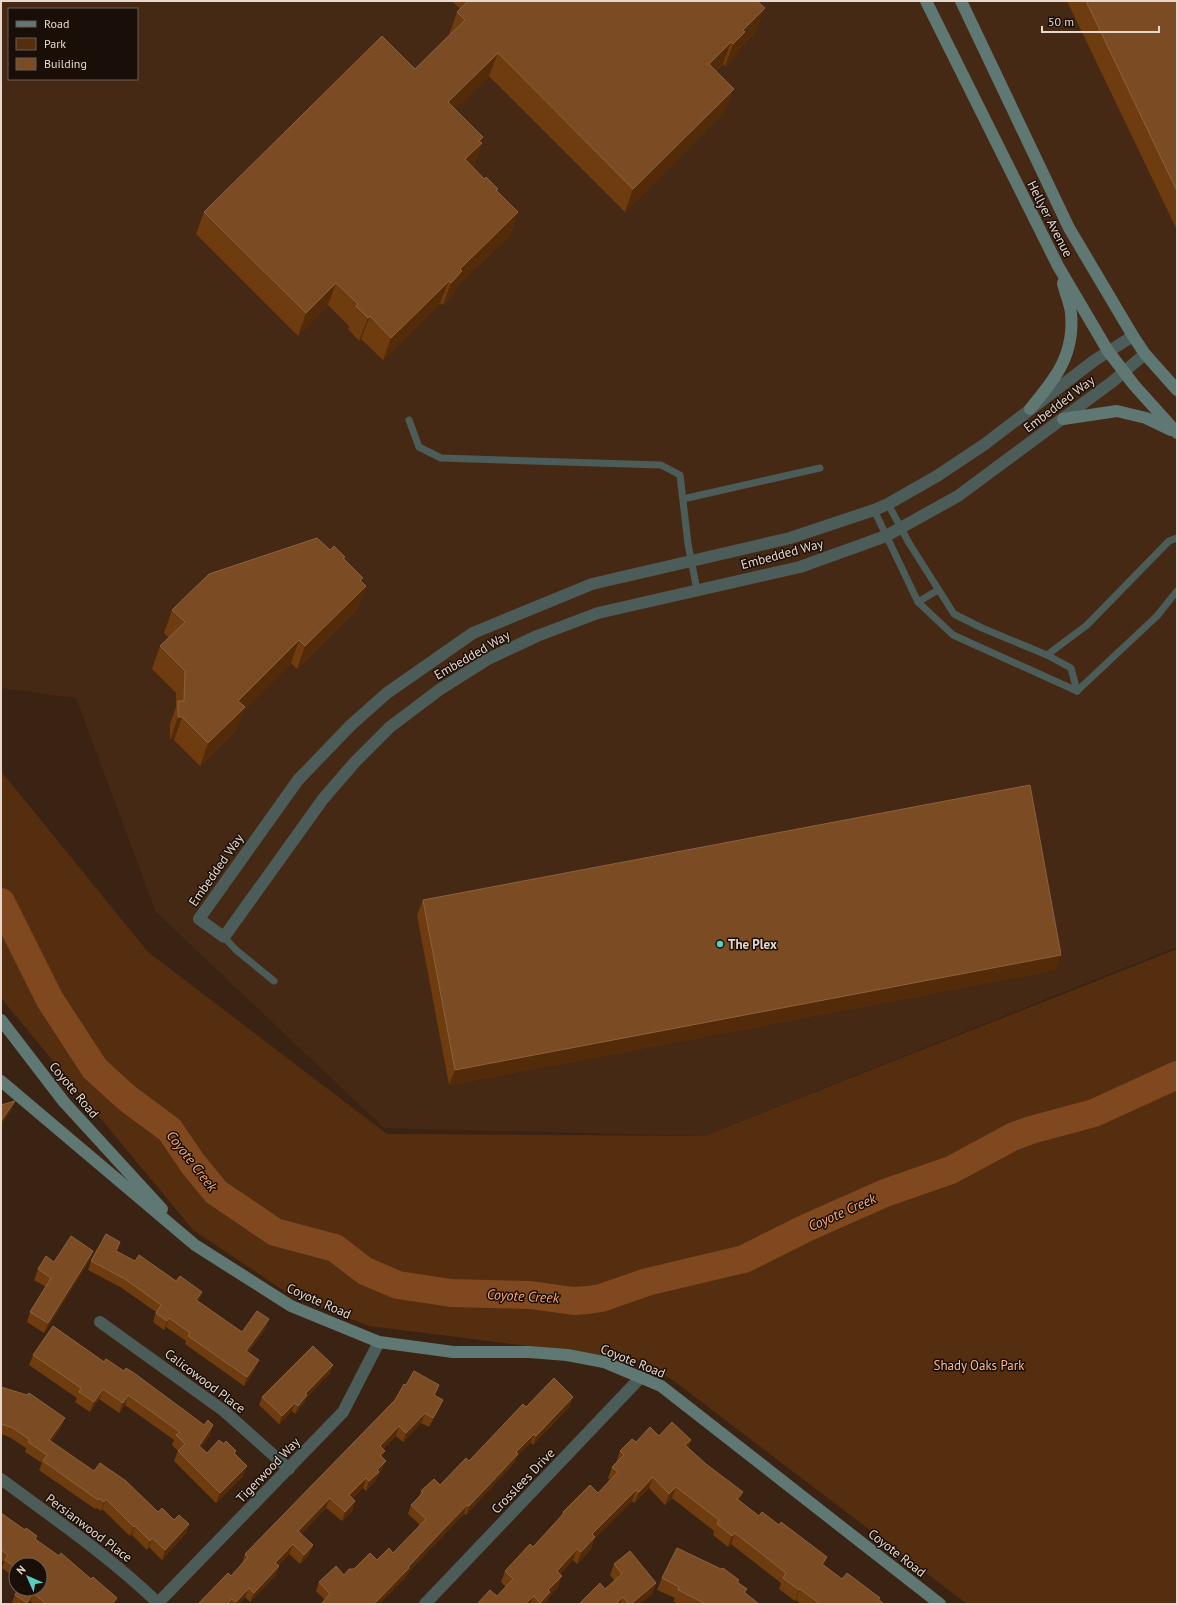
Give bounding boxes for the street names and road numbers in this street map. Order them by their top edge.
street label: Hellyer Avenue [1023,178,1077,260]
street label: Embedded Way [1020,372,1098,436]
street label: Embedded Way [739,535,825,573]
street label: Embedded Way [431,626,513,684]
street label: Embedded Way [185,830,247,910]
street label: Coyote Road [45,1058,103,1122]
street label: Coyote Road [284,1279,354,1323]
street label: Coyote Road [598,1340,668,1382]
street label: Calicowood Place [161,1345,249,1417]
street label: Tigerwood Way [232,1434,304,1506]
street label: Crosslees Drive [488,1445,558,1517]
street label: Persianwood Place [42,1490,136,1566]
street label: Coyote Road [865,1525,929,1581]

